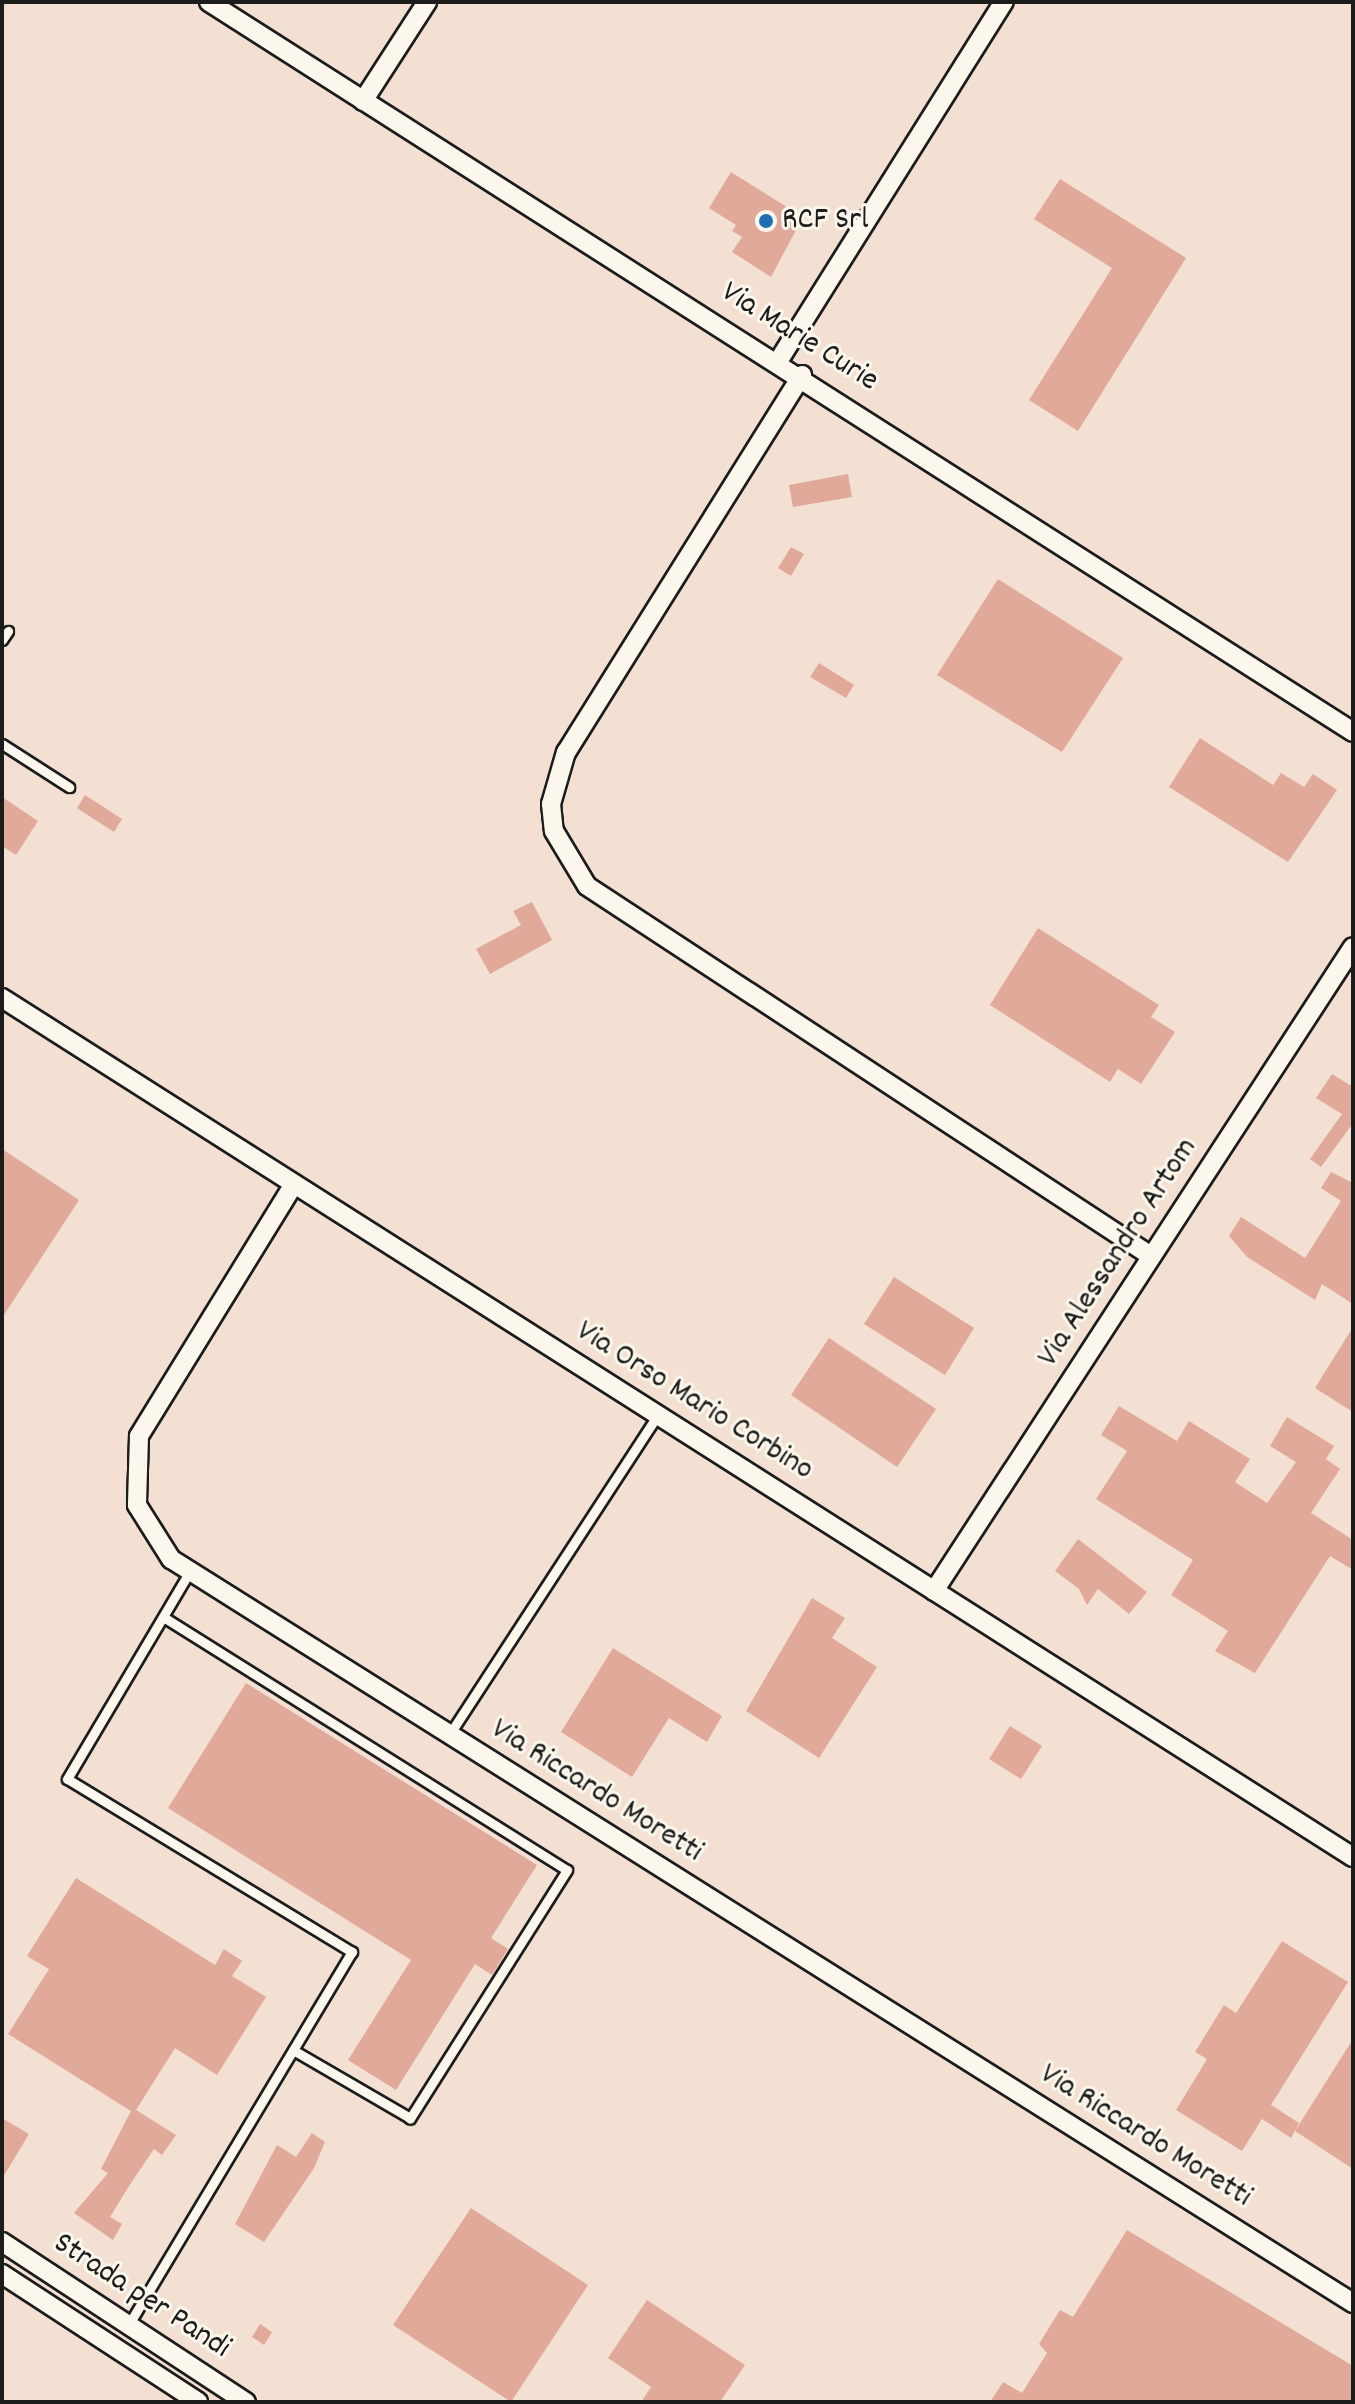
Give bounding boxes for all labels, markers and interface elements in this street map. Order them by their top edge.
place label: RCF Srl [782,202,869,240]
marker: RCF Srl [757,212,775,230]
street label: Via Marie Curie [713,275,885,401]
street label: Via Alessandro Artom [1031,1131,1207,1375]
street label: Via Orso Mario Corbino [568,1313,820,1491]
street label: Via Riccardo Moretti [483,1711,709,1873]
street label: Via Riccardo Moretti [1032,2056,1258,2218]
street label: Strada per Pandi [45,2226,237,2368]

